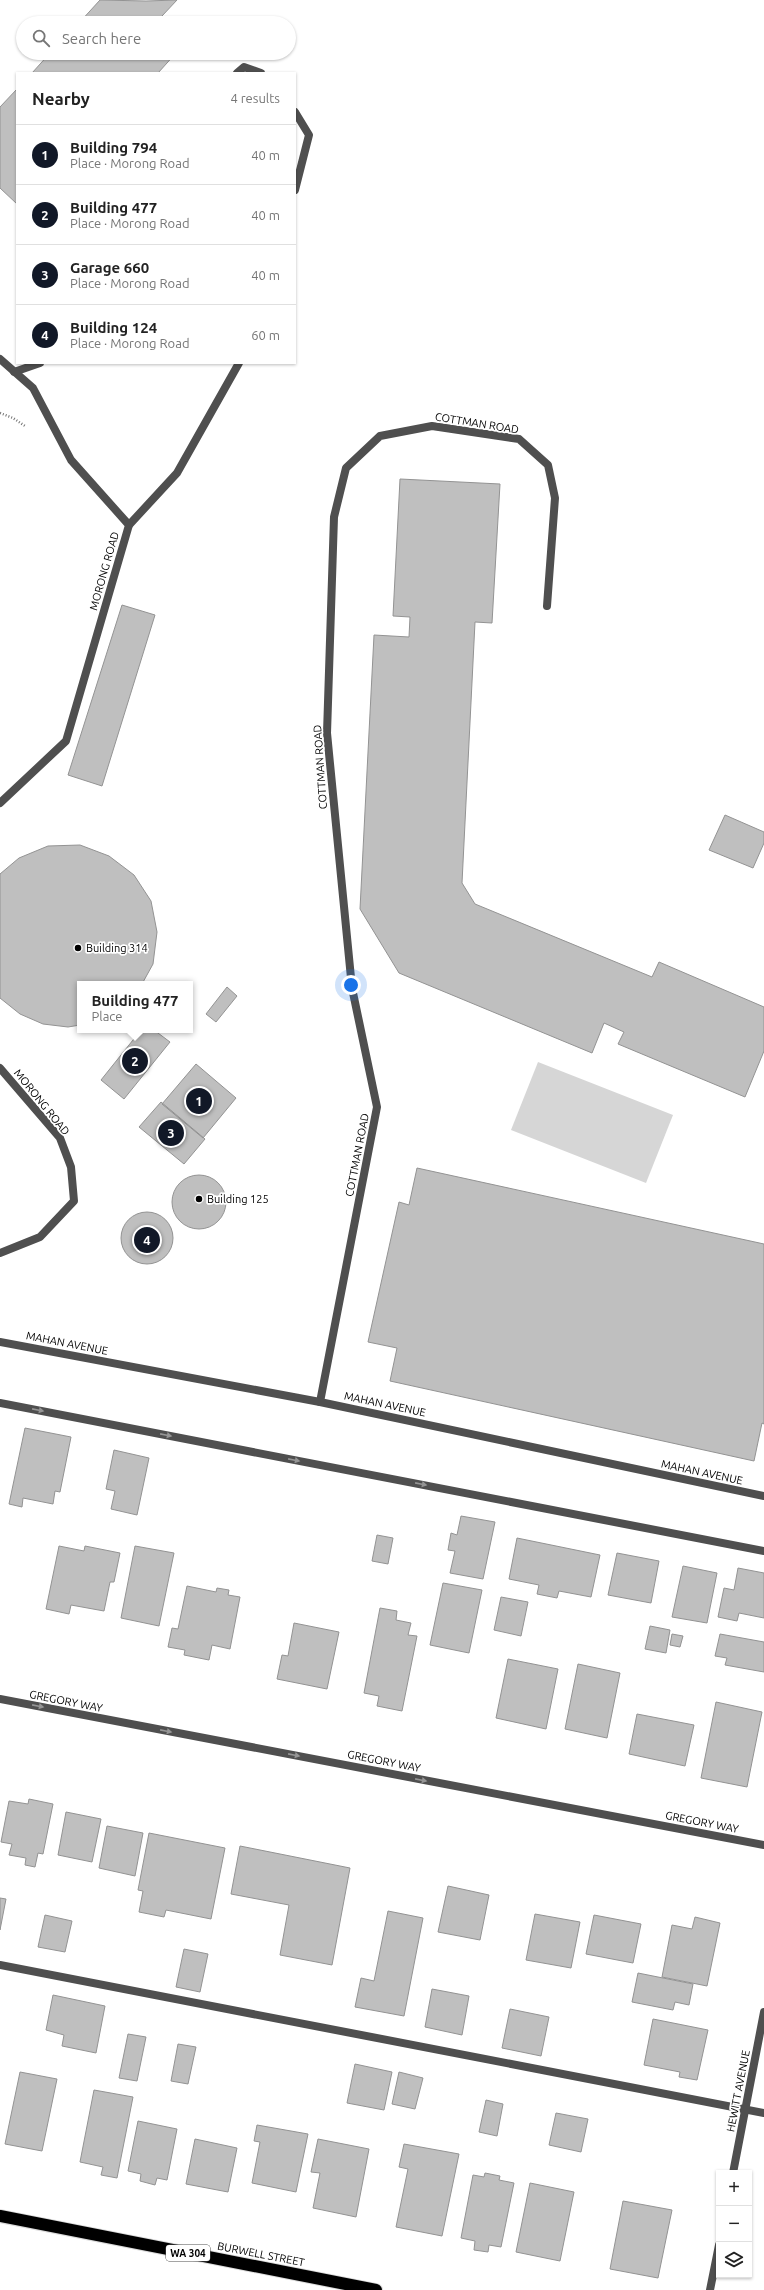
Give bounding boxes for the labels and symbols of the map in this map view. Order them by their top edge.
street label: COTTMAN ROAD [434,410,520,436]
street label: MORONG ROAD [87,530,121,612]
street label: COTTMAN ROAD [311,724,329,810]
place label: Building 314 [86,942,148,954]
marker: Building 314 [73,943,83,953]
your location [341,975,361,995]
pin: 2 [122,1046,148,1076]
street label: MORONG ROAD [12,1067,72,1138]
pin: 1 [186,1086,212,1116]
street label: COTTMAN ROAD [343,1112,371,1198]
pin: 3 [158,1118,184,1148]
place label: Building 125 [207,1193,269,1205]
marker: Building 125 [194,1194,204,1204]
pin: 4 [134,1225,160,1255]
street label: MAHAN AVENUE [25,1329,109,1357]
street label: MAHAN AVENUE [343,1389,427,1419]
one-way arrow [32,1408,44,1414]
one-way arrow [160,1432,172,1438]
one-way arrow [287,1457,300,1463]
street label: MAHAN AVENUE [660,1457,744,1487]
one-way arrow [415,1482,427,1488]
street label: GREGORY WAY [28,1688,104,1714]
one-way arrow [32,1704,44,1710]
one-way arrow [160,1728,172,1734]
street label: GREGORY WAY [346,1748,422,1774]
one-way arrow [288,1753,300,1759]
one-way arrow [415,1777,427,1783]
street label: GREGORY WAY [664,1809,740,1835]
street label: HEWITT AVENUE [724,2049,752,2133]
street label: BURWELL STREET [216,2240,306,2268]
road number: WA 304 [166,2245,210,2261]

